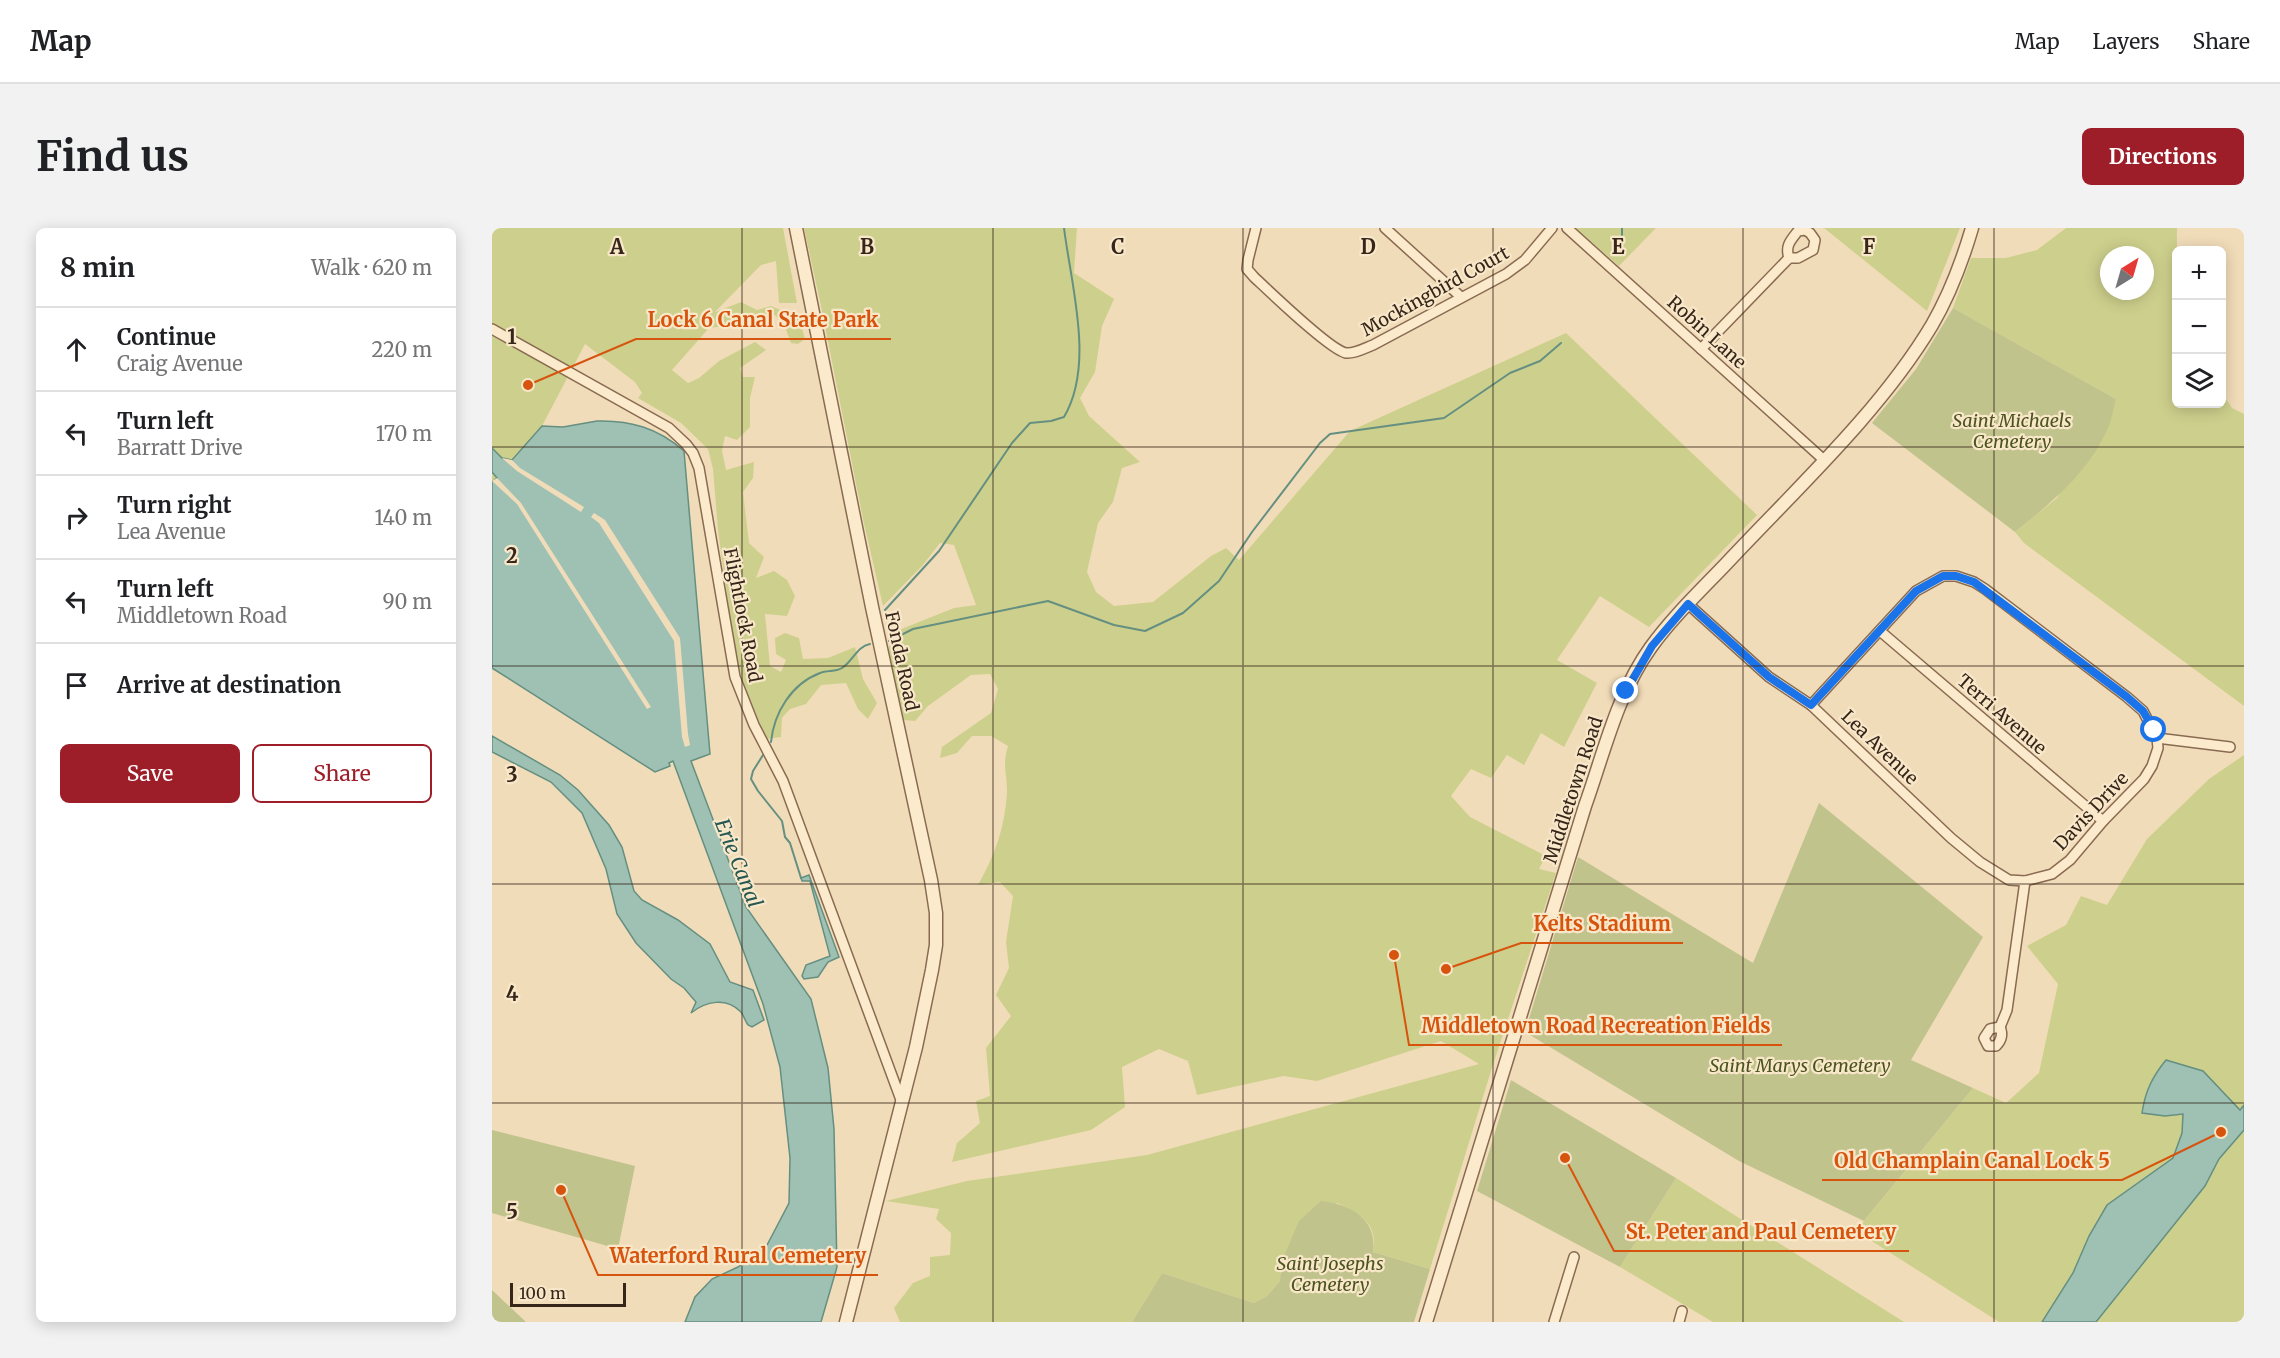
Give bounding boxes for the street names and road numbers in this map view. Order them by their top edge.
street label: Mockingbird Court [1357,241,1513,341]
street label: Robin Lane [1663,291,1751,373]
street label: Flightlock Road [719,546,767,684]
street label: Fonda Road [880,609,924,713]
street label: Terri Avenue [1953,669,2051,759]
street label: Lea Avenue [1837,705,1923,789]
street label: Middletown Road [1538,714,1608,866]
street label: Davis Drive [2049,767,2133,855]

